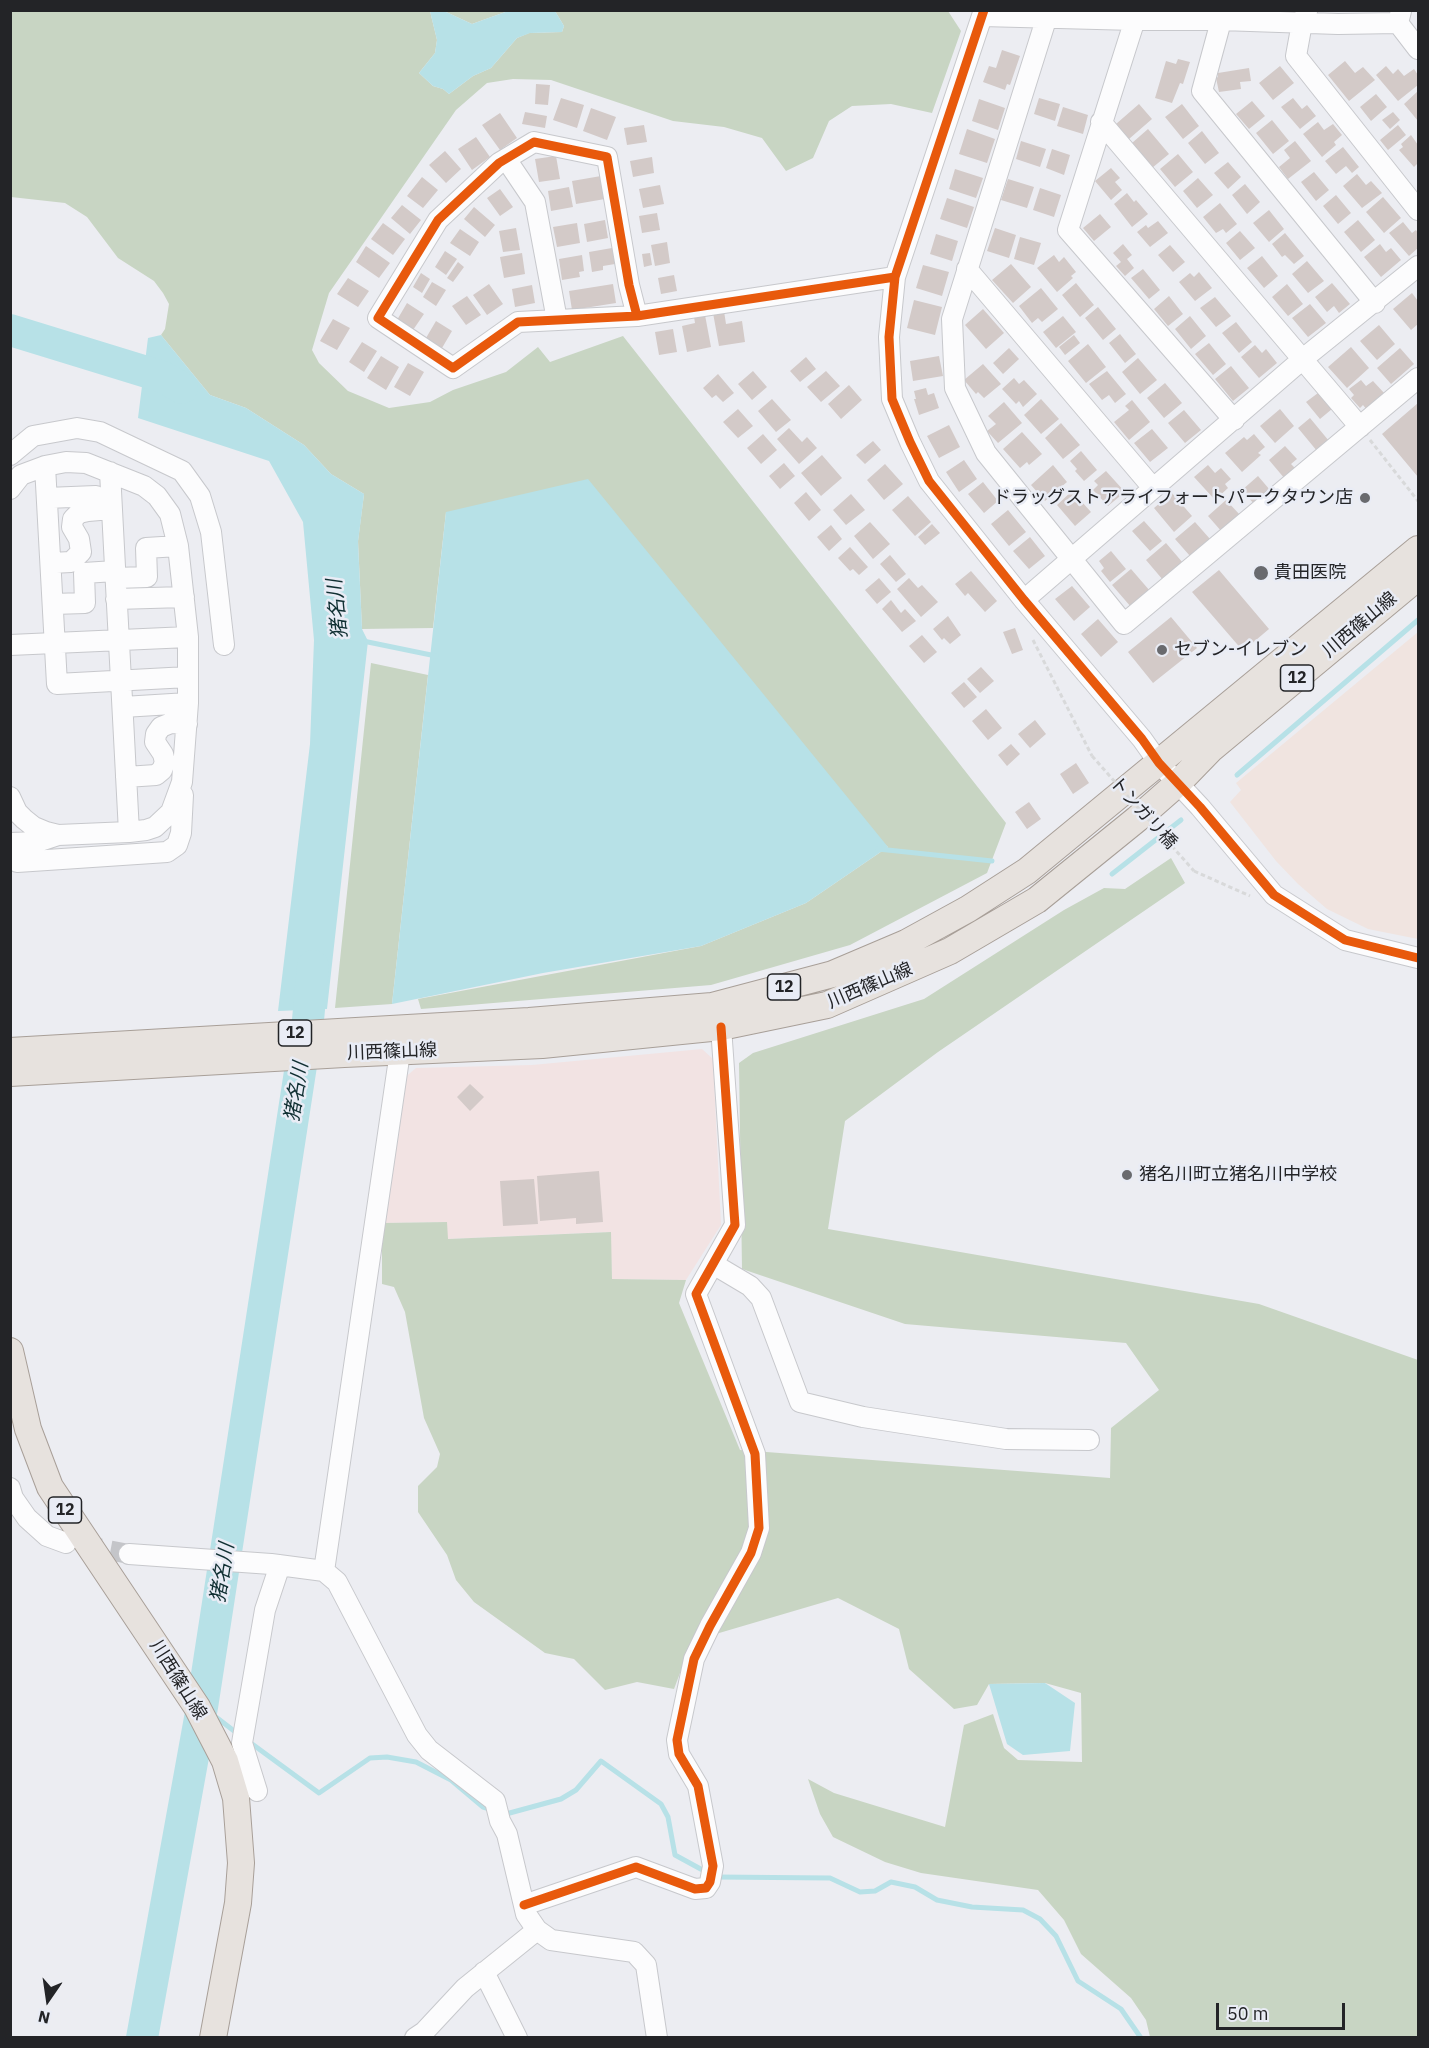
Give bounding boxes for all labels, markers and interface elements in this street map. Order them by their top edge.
place label: ドラッグストアライフォートパークタウン店 [993,487,1353,509]
marker: ドラッグストアライフォートパークタウン店 [1358,491,1372,505]
place label: 貴田医院 [1274,562,1346,584]
marker: 貴田医院 [1252,564,1270,582]
water label: 猪名川 [323,578,353,640]
street label: 川西篠山線 [1319,588,1401,662]
place label: セブン-イレブン [1174,639,1307,661]
marker: セブン-イレブン [1155,643,1169,657]
road number: 12 [1280,665,1314,691]
street label: トンガリ橋 [1105,772,1181,854]
street label: 川西篠山線 [824,958,916,1014]
road number: 12 [768,974,800,1000]
road number: 12 [278,1020,312,1046]
street label: 川西篠山線 [347,1040,437,1064]
water label: 猪名川 [280,1060,314,1124]
place label: 猪名川町立猪名川中学校 [1139,1164,1337,1186]
marker: 猪名川町立猪名川中学校 [1120,1168,1134,1182]
road number: 12 [48,1497,82,1523]
water label: 猪名川 [206,1541,240,1605]
street label: 川西篠山線 [145,1636,211,1724]
north arrow [18,1970,78,2030]
scale bar [1219,1991,1348,2029]
text: 50 m [1227,2002,1269,2025]
text: N [36,2006,52,2029]

